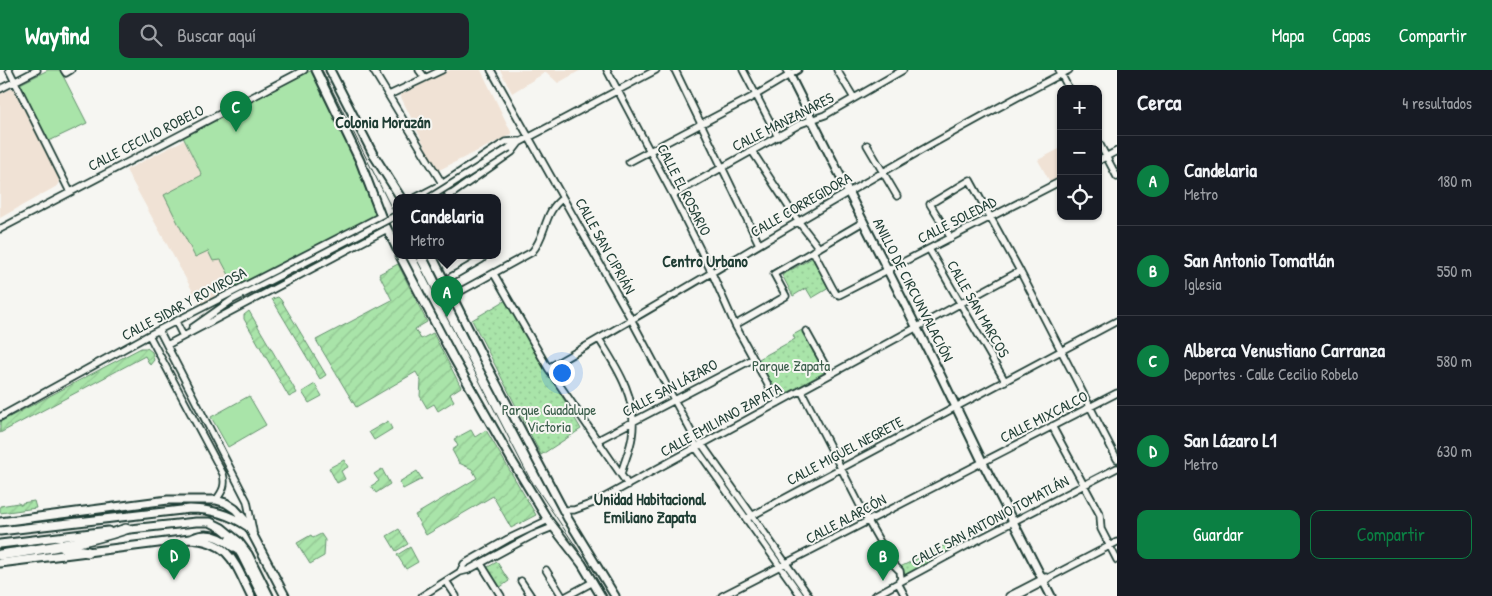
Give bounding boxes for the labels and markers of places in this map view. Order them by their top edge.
pin: C [220,91,252,132]
pin: A [431,276,463,317]
pin: D [158,539,190,580]
pin: B [867,540,899,581]

